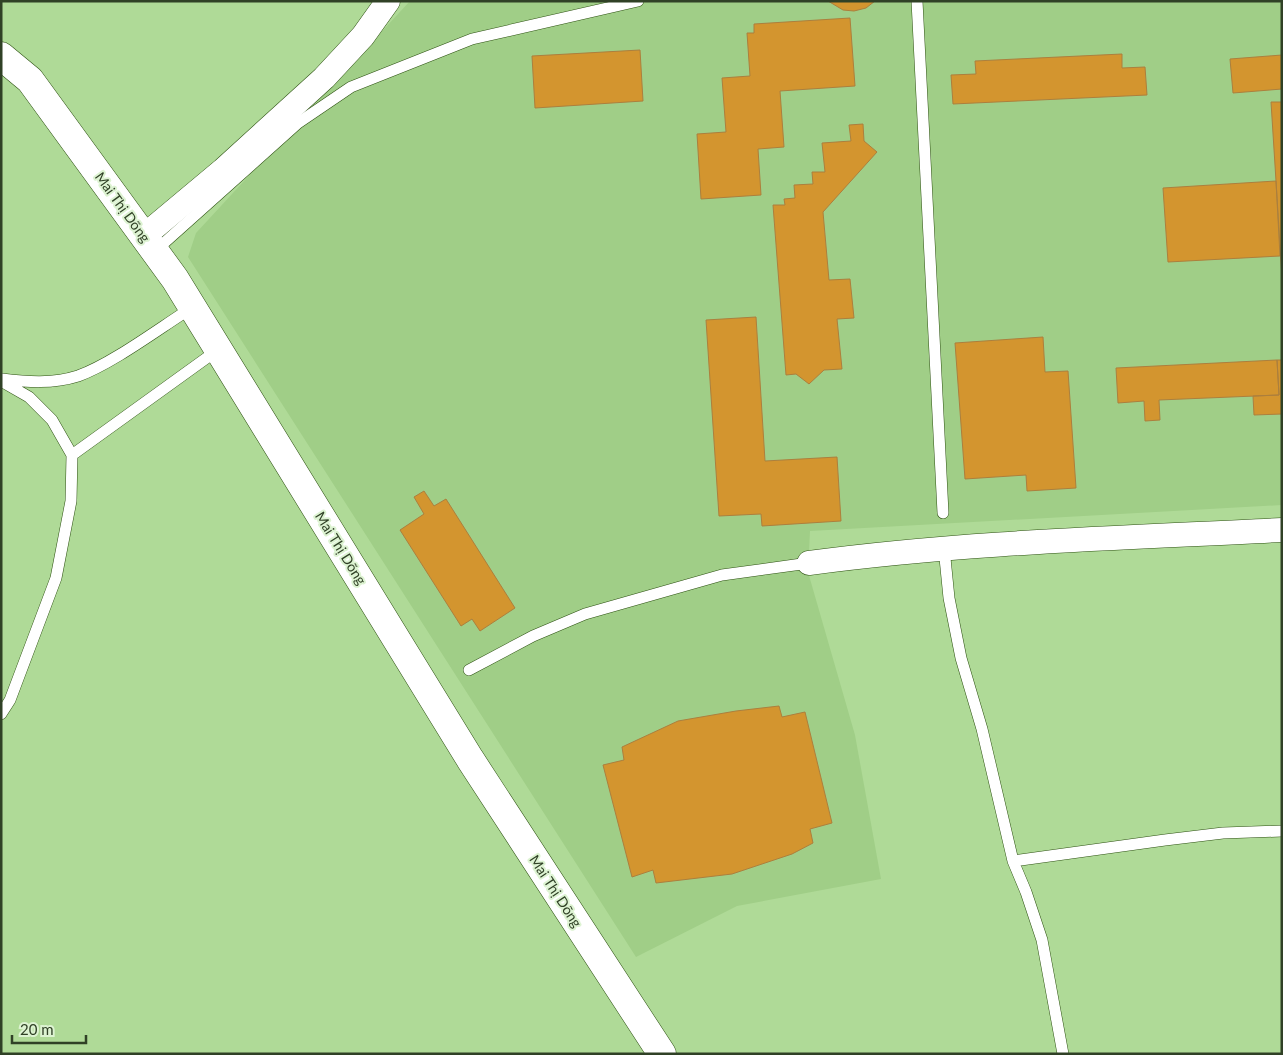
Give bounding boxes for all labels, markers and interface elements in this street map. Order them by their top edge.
street label: Mai Thị Dõng [92,169,154,245]
street label: Mai Thị Dõng [312,508,370,588]
street label: Mai Thị Dõng [526,852,586,930]
scale bar [12,1012,86,1044]
text: 20 m [20,1020,54,1038]

